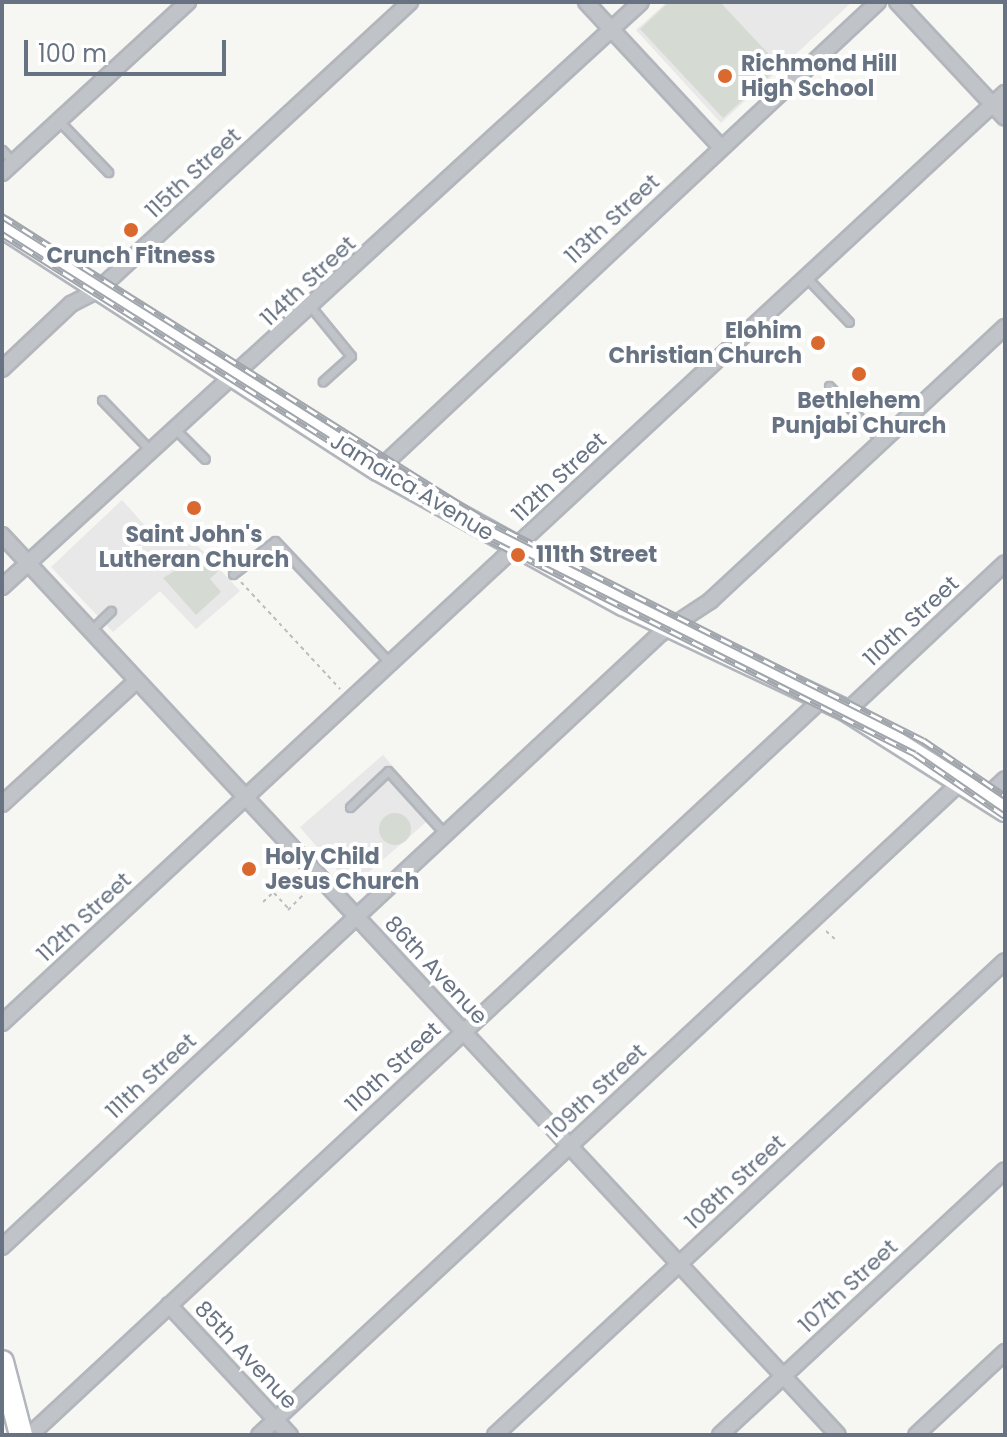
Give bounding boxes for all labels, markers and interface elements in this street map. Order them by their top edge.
scale bar [28,24,230,74]
text: 100 m [38,37,107,70]
place label: Richmond Hill High School [741,50,897,102]
marker: Richmond Hill High School [716,67,734,85]
street label: 115th Street [140,122,246,224]
street label: 113th Street [559,169,665,269]
marker: Crunch Fitness [122,221,140,239]
street label: 114th Street [255,230,361,332]
place label: Crunch Fitness [46,243,216,269]
place label: Elohim Christian Church [608,317,802,368]
marker: Elohim Christian Church [809,334,827,352]
marker: Bethlehem Punjabi Church [850,365,868,383]
place label: Bethlehem Punjabi Church [772,387,946,438]
street label: 112th Street [506,427,612,527]
street label: Jamaica Avenue [325,428,499,546]
marker: Saint John's Lutheran Church [185,499,203,517]
place label: Saint John's Lutheran Church [99,521,289,572]
place label: 111th Street [536,542,657,568]
marker: 111th Street [507,544,529,566]
street label: 110th Street [858,570,964,672]
place label: Holy Child Jesus Church [265,843,419,894]
marker: Holy Child Jesus Church [240,860,258,878]
street label: 112th Street [31,867,137,967]
street label: 86th Avenue [379,910,493,1030]
street label: 110th Street [340,1016,446,1118]
street label: 111th Street [100,1028,202,1124]
street label: 109th Street [541,1038,651,1144]
street label: 108th Street [680,1129,790,1235]
street label: 107th Street [793,1234,903,1338]
street label: 85th Avenue [189,1295,303,1415]

